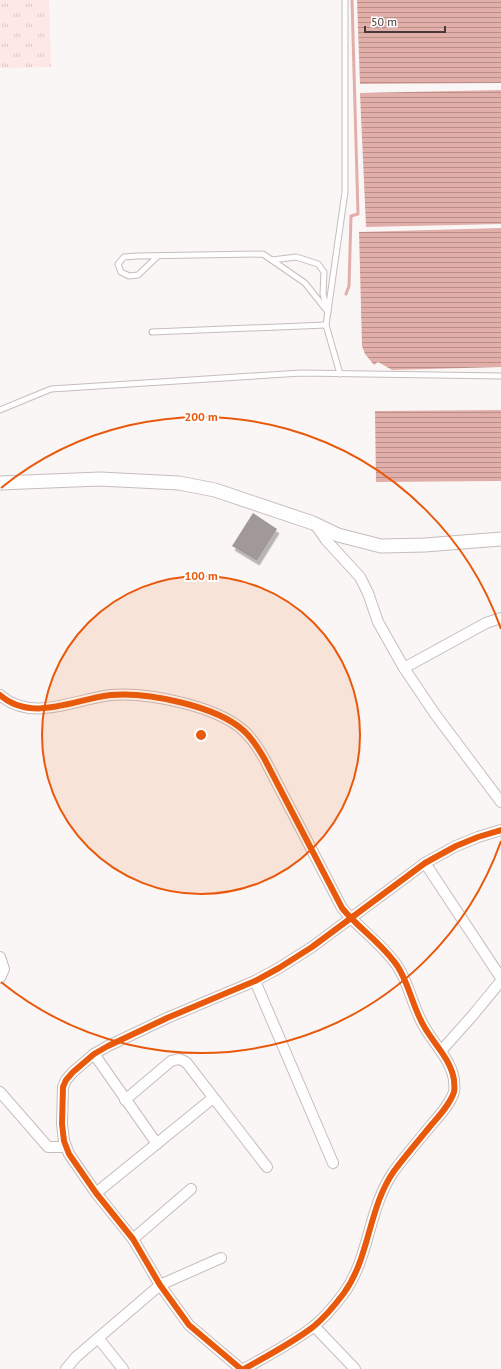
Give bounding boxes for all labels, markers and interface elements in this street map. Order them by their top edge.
scale bar [365,8,445,34]
text: 50 m [371,14,397,29]
text: 200 m [184,409,218,424]
text: 100 m [184,568,218,583]
centre of rings [194,728,208,742]

